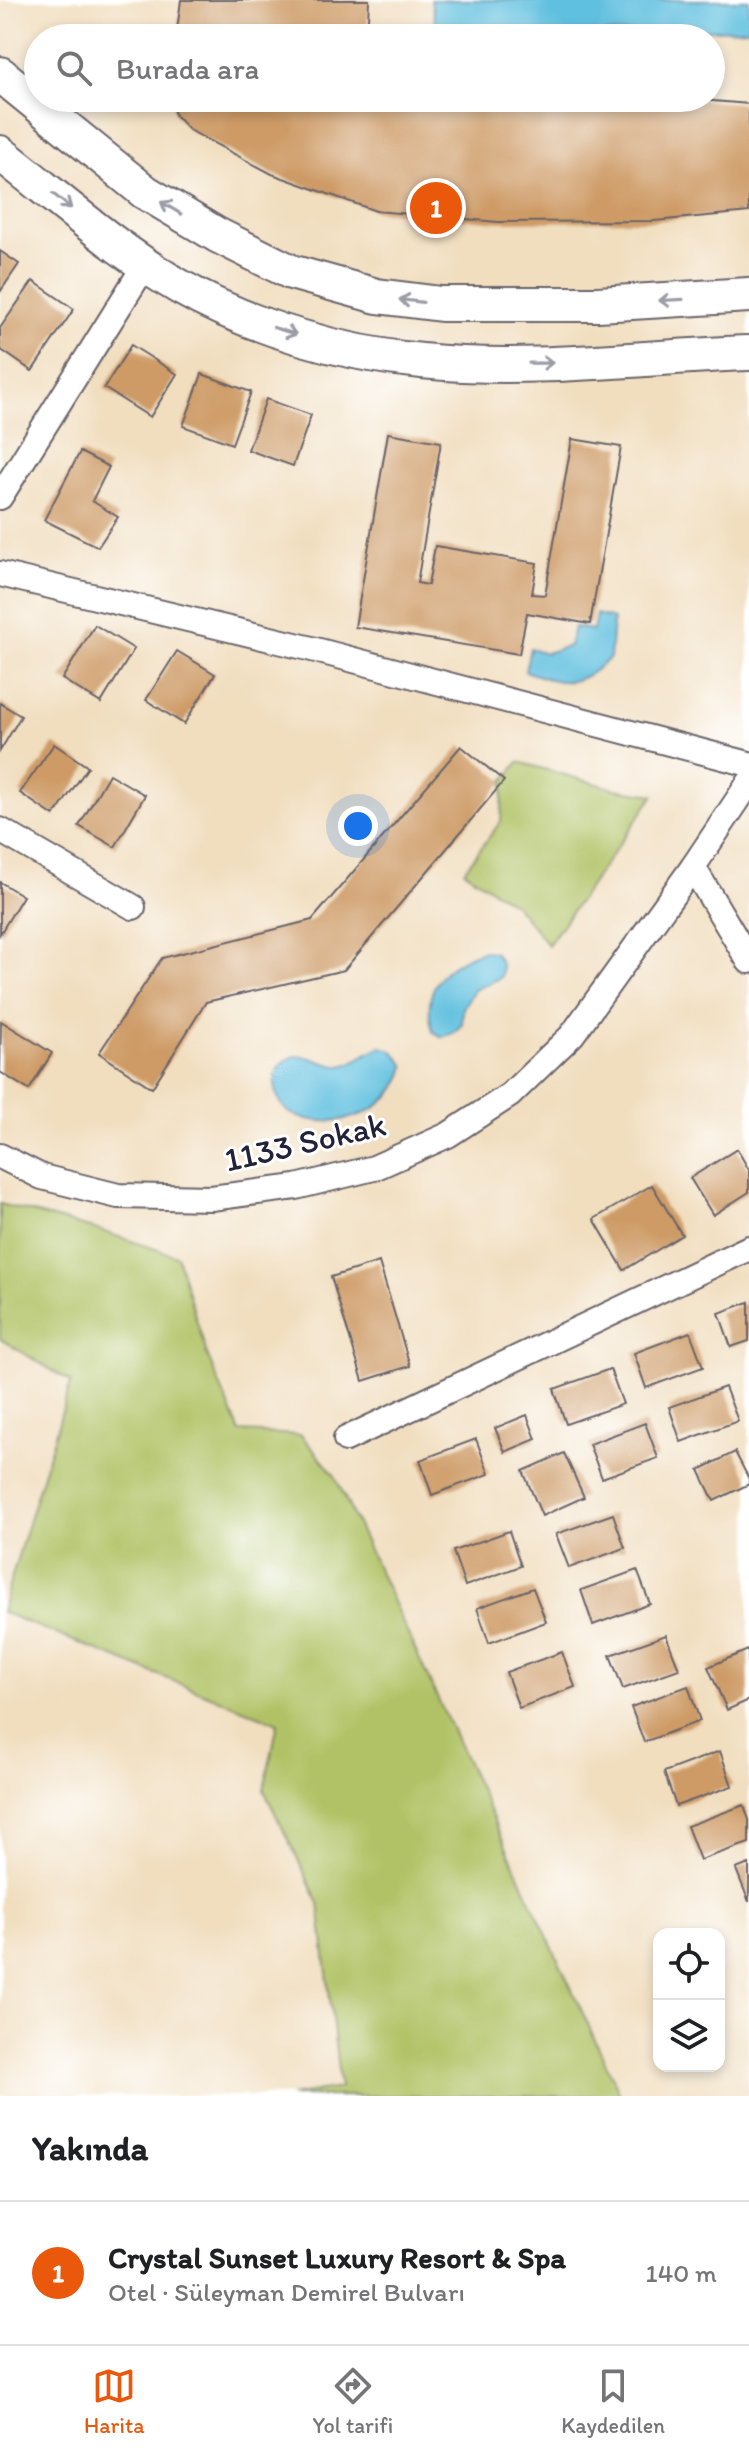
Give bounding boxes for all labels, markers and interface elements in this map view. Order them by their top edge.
search box [24,24,725,112]
icon: search [52,46,96,90]
text: Burada ara [116,50,259,87]
pin: 1 [410,178,462,238]
one-way arrow [51,192,72,210]
one-way arrow [160,200,183,216]
one-way arrow [658,292,685,307]
one-way arrow [399,293,425,308]
one-way arrow [271,324,297,339]
one-way arrow [527,355,554,371]
your location [338,806,378,846]
street label: 1133 Sokak [220,1104,390,1180]
map controls [653,1928,725,2072]
button: locate [653,1928,725,2000]
button: layers [653,2000,725,2072]
text: Yakında [32,2128,148,2169]
text: Crystal Sunset Luxury Resort & Spa [108,2239,566,2276]
text: 1 [52,2257,64,2289]
text: 140 m [646,2257,717,2289]
text: Otel · Süleyman Demirel Bulvarı [108,2276,465,2308]
tab: Harita [84,2364,145,2439]
tab: Yol tarifi [312,2364,393,2439]
tab: Kaydedilen [561,2364,665,2439]

